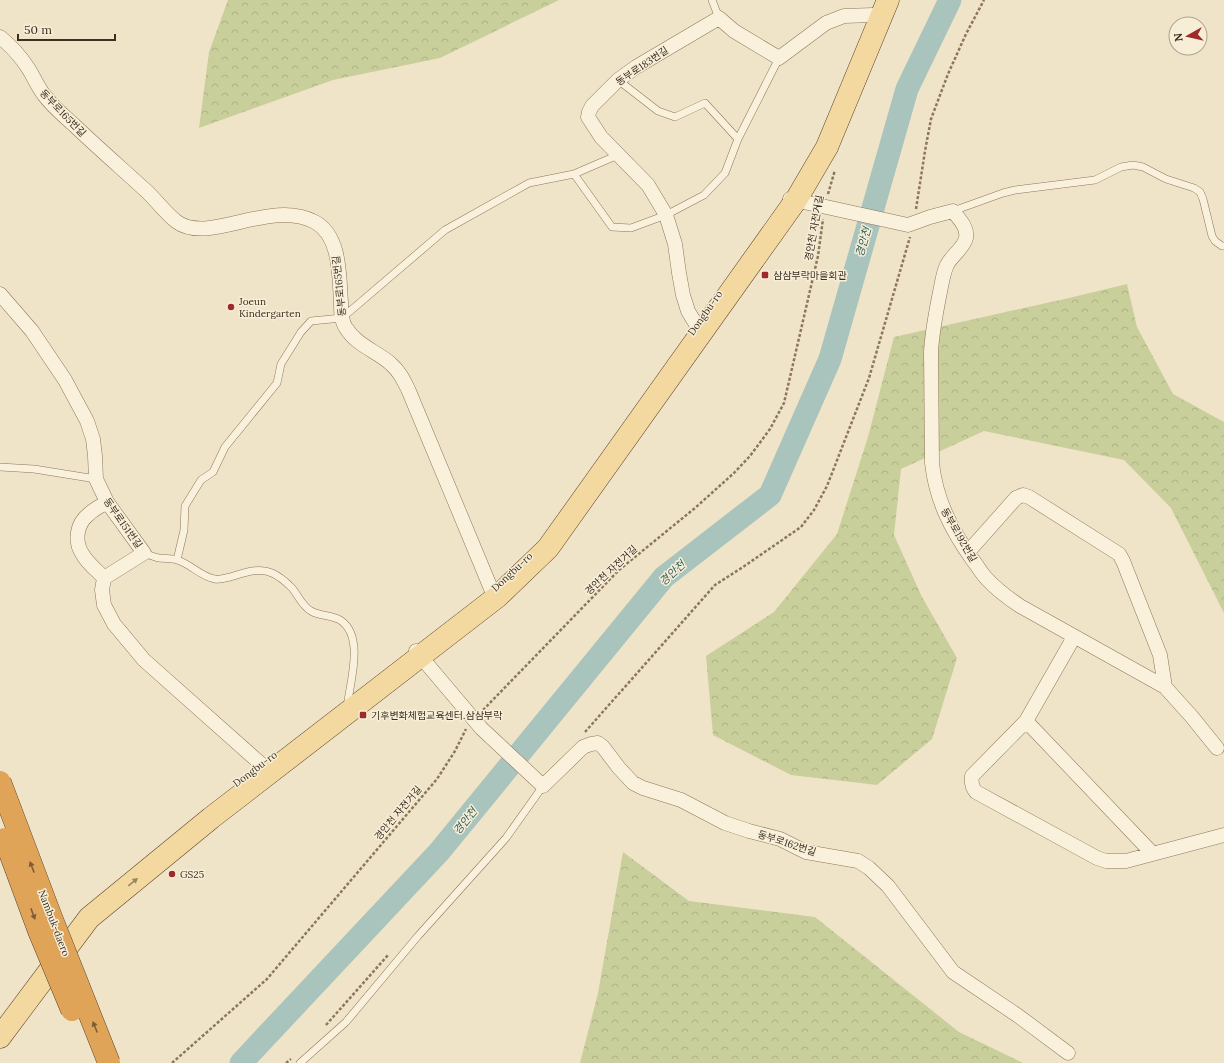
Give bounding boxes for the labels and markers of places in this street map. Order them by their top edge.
place label: 삼삼부락마을회관 [773,269,847,282]
marker: 삼삼부락마을회관 [760,270,770,280]
place label: Joeun Kindergarten [238,295,301,320]
marker: Joeun Kindergarten [226,302,236,312]
place label: 기후변화체험교육센터.삼삼부락 [371,709,503,722]
marker: 기후변화체험교육센터.삼삼부락 [358,710,368,720]
place label: GS25 [180,868,204,881]
marker: GS25 [167,869,177,879]

